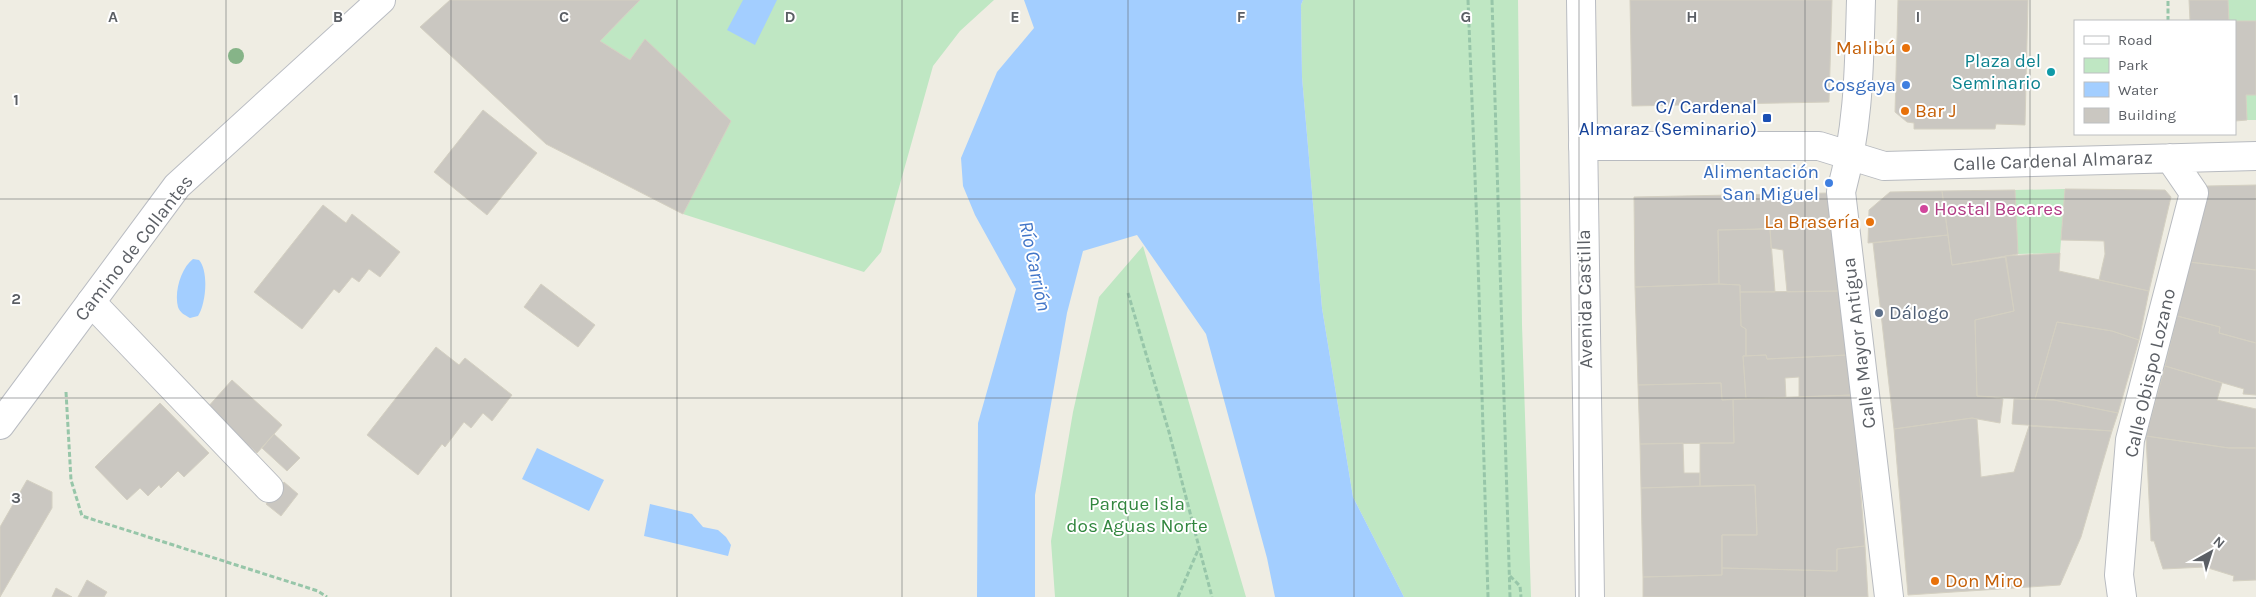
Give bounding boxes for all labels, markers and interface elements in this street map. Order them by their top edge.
text: A [108,7,118,26]
text: B [333,7,343,26]
text: C [559,7,569,26]
text: D [785,7,796,26]
text: E [1010,7,1020,26]
text: F [1237,7,1246,26]
text: G [1461,7,1471,26]
text: H [1686,7,1698,26]
text: I [1916,7,1920,26]
legend [2074,20,2236,135]
text: Road [2118,31,2153,49]
place label: Malibú [1836,37,1896,59]
marker: Malibú [1900,42,1912,54]
place label: Plaza del Seminario [1951,50,2041,94]
text: Park [2118,56,2148,74]
marker: Plaza del Seminario [2045,66,2057,78]
place label: Cosgaya [1823,74,1896,96]
marker: Cosgaya [1900,79,1912,91]
text: Water [2118,81,2159,99]
text: 1 [13,90,19,109]
place label: C/ Cardenal Almaraz (Seminario) [1579,96,1757,140]
place label: Bar J [1915,100,1956,122]
marker: Bar J [1899,105,1911,117]
text: Building [2118,106,2176,124]
marker: C/ Cardenal Almaraz (Seminario) [1761,112,1773,124]
street label: Calle Cardenal Almaraz [1953,147,2153,175]
place label: Alimentación San Miguel [1703,161,1819,205]
street label: Camino de Collantes [70,171,198,325]
marker: Alimentación San Miguel [1823,177,1835,189]
place label: Hostal Becares [1934,198,2063,220]
marker: Hostal Becares [1918,203,1930,215]
place label: La Brasería [1764,211,1860,233]
marker: La Brasería [1864,216,1876,228]
water label: Río Carrión [1014,219,1056,313]
street label: Avenida Castilla [1573,229,1597,369]
street label: Calle Mayor Antigua [1838,256,1880,430]
street label: Calle Obispo Lozano [2120,286,2180,460]
text: 2 [11,289,21,308]
place label: Dálogo [1889,302,1949,324]
marker: Dálogo [1873,307,1885,319]
text: 3 [11,488,21,507]
park label: Parque Isla dos Aguas Norte [1066,493,1208,537]
north arrow [2186,527,2236,577]
text: N [2210,533,2228,552]
place label: Don Miro [1945,570,2023,592]
marker: Don Miro [1929,575,1941,587]

